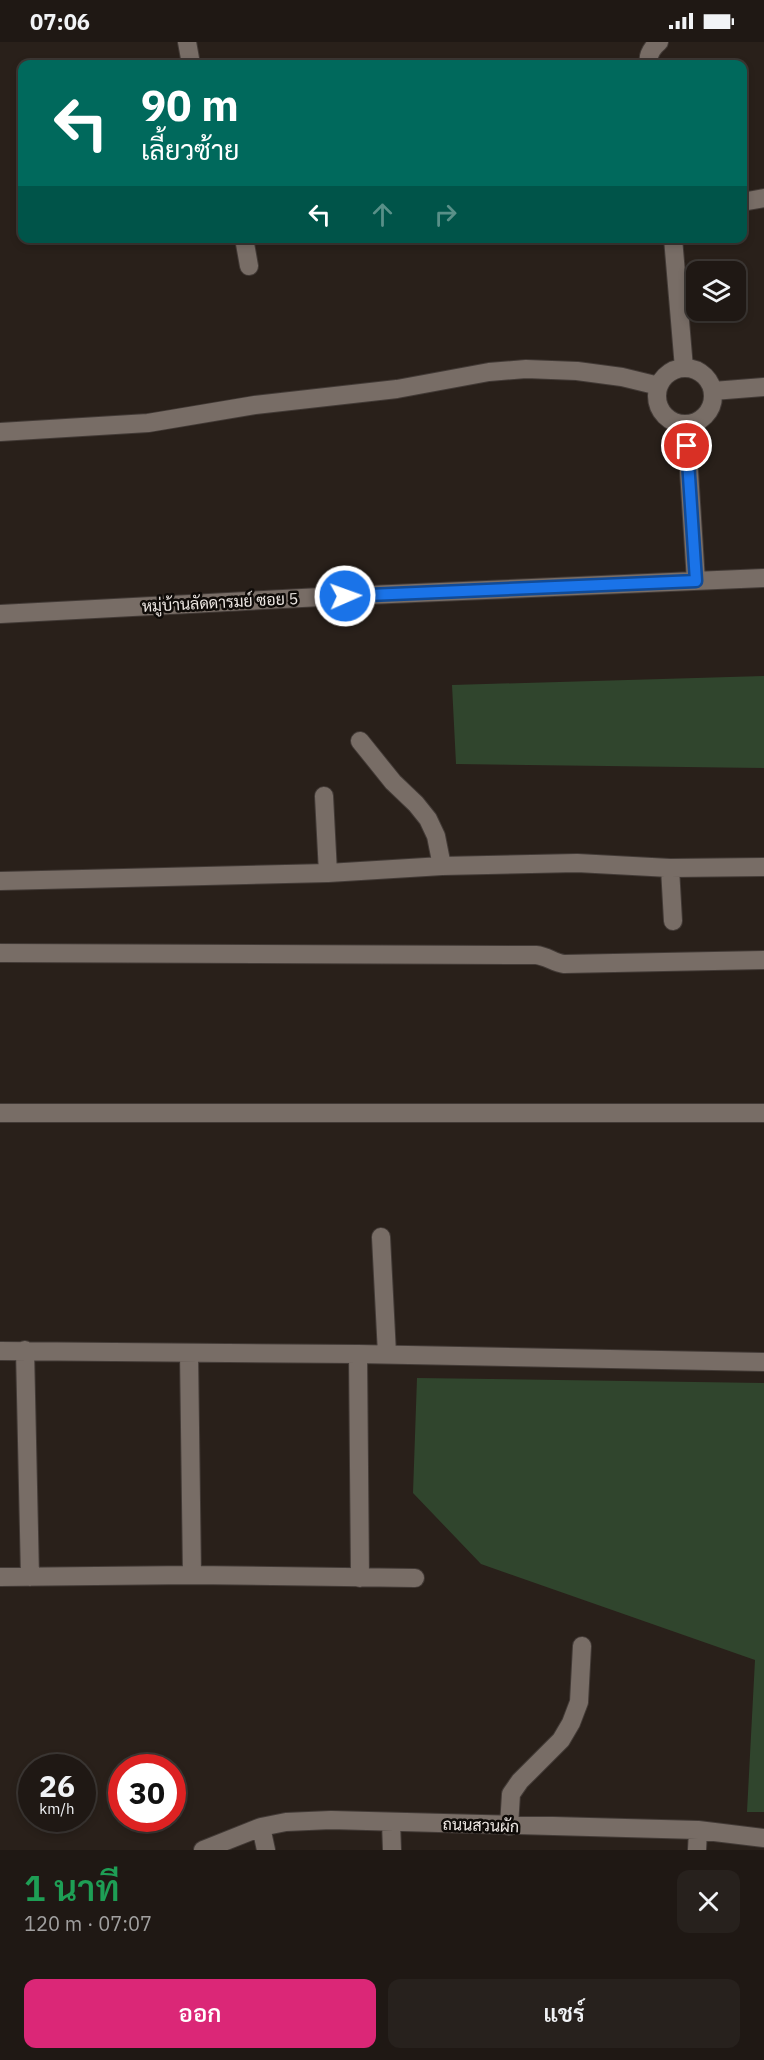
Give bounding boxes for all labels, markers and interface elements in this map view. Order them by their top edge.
text: 07:06 [30,7,90,36]
text: 90 m [141,78,239,133]
icon: left [42,84,120,162]
text: เลี้ยวซ้าย [141,132,239,167]
icon: left [303,198,336,231]
icon: ahead [366,198,399,231]
icon: right [429,198,462,231]
map controls [686,261,746,321]
button: layers [686,261,746,321]
pin [661,420,712,471]
icon: arrive [670,429,703,462]
position arrow [313,564,377,628]
street label: หมู่บ้านลัดดารมย์ ซอย 5 [141,586,299,618]
speed limit sign: 30 [108,1754,186,1832]
text: 26 [39,1766,75,1805]
text: km/h [39,1799,75,1818]
street label: ถนนสวนผัก [442,1814,520,1836]
text: 1 นาที [24,1864,120,1911]
button: close [677,1870,740,1933]
text: 120 m · 07:07 [24,1910,152,1937]
button: ออก [24,1979,376,2048]
button: แชร์ [388,1979,740,2048]

